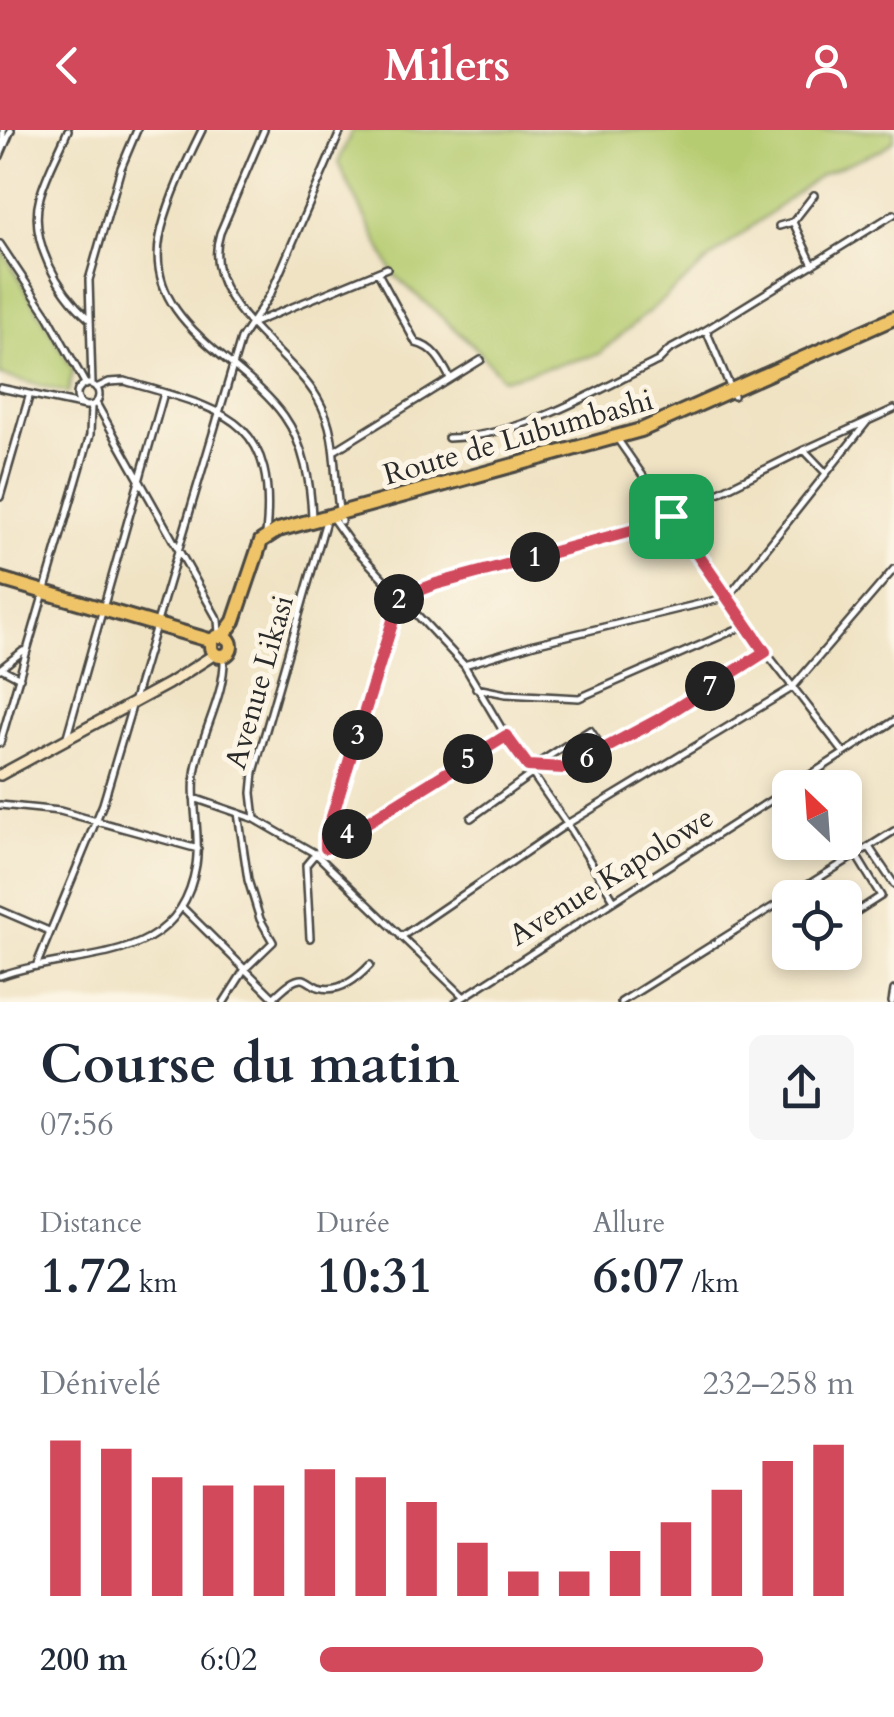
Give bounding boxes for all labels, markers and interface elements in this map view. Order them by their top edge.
text: Milers [384,35,510,96]
icon: back [40,38,95,93]
icon: person [799,38,854,93]
street label: Route de Lubumbashi [378,379,658,496]
pin [629,474,714,559]
icon: arrive [644,489,699,544]
pin: 1 [510,532,560,582]
text: 1 [528,538,542,576]
pin: 2 [374,574,424,624]
text: 2 [392,580,406,618]
street label: Avenue Likasi [215,590,304,774]
pin: 7 [685,661,735,711]
text: 7 [703,667,717,705]
pin: 3 [333,710,383,760]
text: 3 [351,716,365,754]
pin: 6 [562,733,612,783]
pin: 5 [443,734,493,784]
text: 6 [580,739,594,777]
text: 5 [461,740,475,778]
north arrow [772,770,862,860]
map controls [772,770,862,970]
street label: Avenue Kapolowe [501,797,721,956]
pin: 4 [322,809,372,859]
text: 4 [340,815,354,853]
button: locate [772,880,862,970]
text: Course du matin [40,1028,460,1102]
button: share [749,1035,854,1140]
text: 07:56 [40,1103,114,1147]
text: Distance [40,1204,142,1242]
text: Durée [316,1204,390,1242]
text: Allure [593,1204,665,1242]
text: 1.72 [40,1242,131,1310]
text: 10:31 [316,1242,433,1310]
text: 6:07 [593,1242,684,1310]
text: km [131,1264,178,1302]
text: /km [684,1264,739,1302]
text: Dénivelé [40,1362,161,1406]
text: 232–258 m [702,1362,854,1406]
text: 200 m [40,1638,127,1682]
text: 6:02 [200,1638,257,1682]

